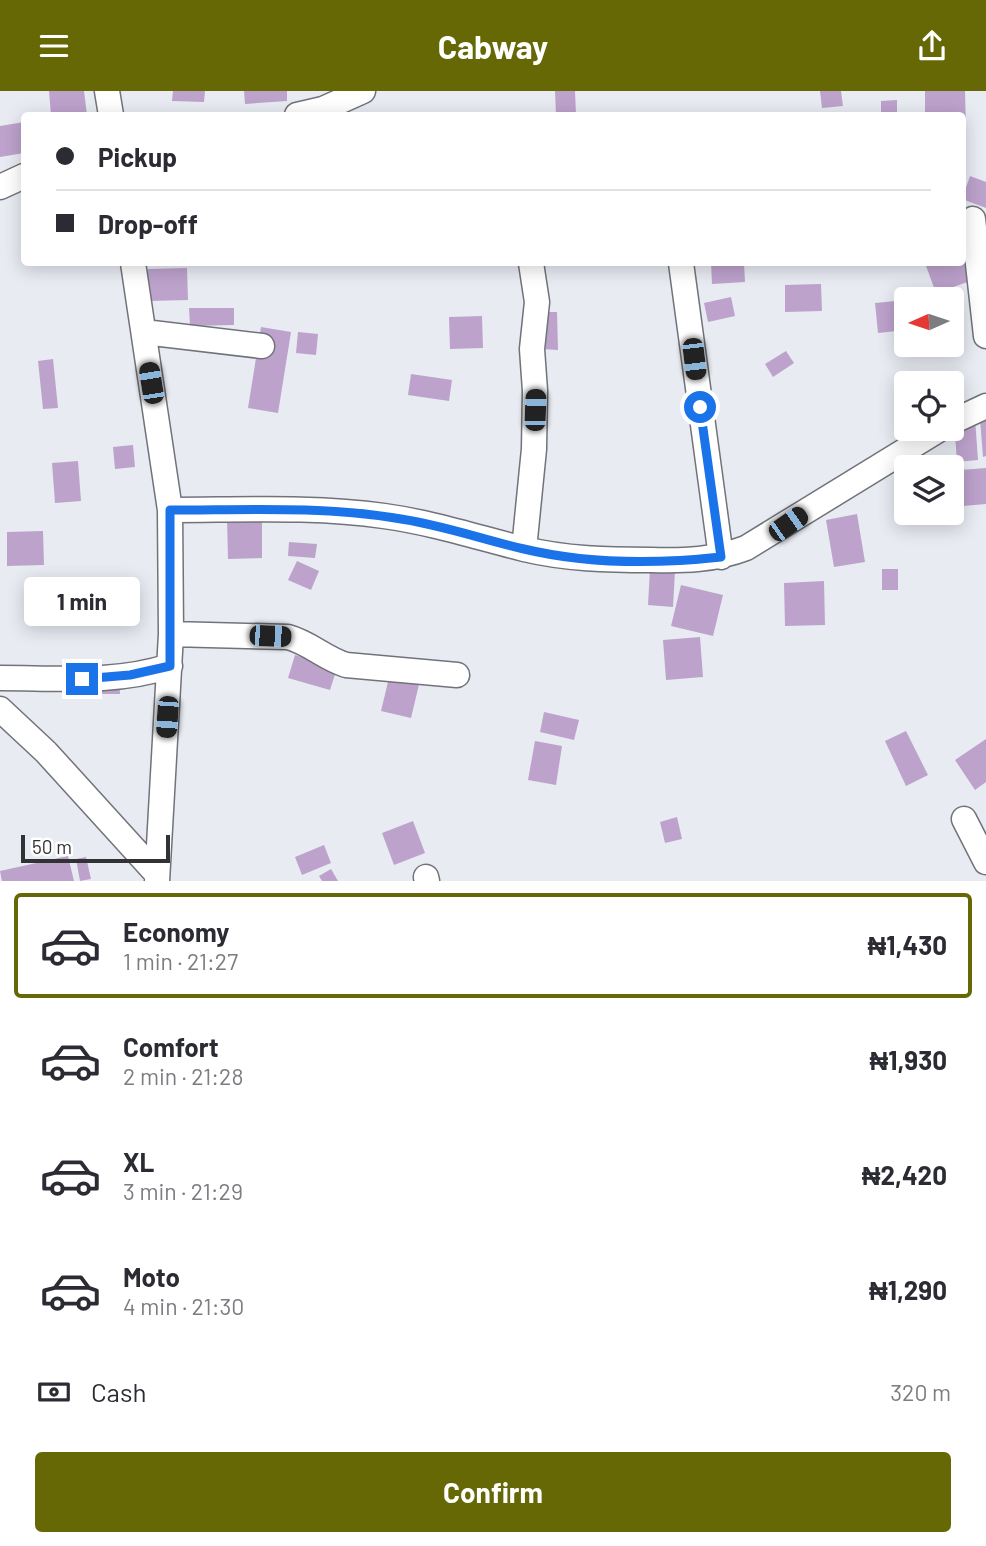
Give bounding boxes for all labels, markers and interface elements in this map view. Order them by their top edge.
icon: menu [35,27,73,65]
text: Cabway [438,27,548,65]
icon: share [913,27,951,65]
text: Pickup [98,141,177,172]
text: Drop-off [98,208,198,239]
north arrow [894,287,964,357]
map controls [894,287,964,525]
car [682,337,707,381]
car [138,361,165,405]
button: locate [894,371,964,441]
car [524,389,547,431]
route start [684,391,716,423]
button: layers [894,455,964,525]
car [765,503,812,545]
callout: 1 min [24,577,140,627]
text: 1 min [57,587,107,615]
car [249,625,292,647]
route end [66,663,98,695]
car [156,695,179,739]
scale bar [21,832,170,864]
text: 50 m [32,835,72,858]
icon: car [39,914,102,977]
text: Economy [123,916,229,947]
text: ₦1,430 [868,929,947,960]
text: 1 min · 21:27 [123,947,238,975]
icon: car [39,1029,102,1092]
text: Comfort [123,1031,219,1062]
text: ₦1,930 [869,1044,947,1075]
text: 2 min · 21:28 [123,1062,243,1090]
icon: car [39,1144,102,1207]
text: XL [123,1146,154,1177]
text: ₦2,420 [862,1159,947,1190]
text: 3 min · 21:29 [123,1177,243,1205]
icon: car [39,1259,102,1322]
text: Moto [123,1261,180,1292]
text: ₦1,290 [869,1274,947,1305]
text: 4 min · 21:30 [123,1292,244,1320]
icon: cash [35,1373,73,1411]
text: Cash [91,1376,146,1407]
text: 320 m [890,1378,951,1406]
button: Confirm [35,1452,951,1532]

